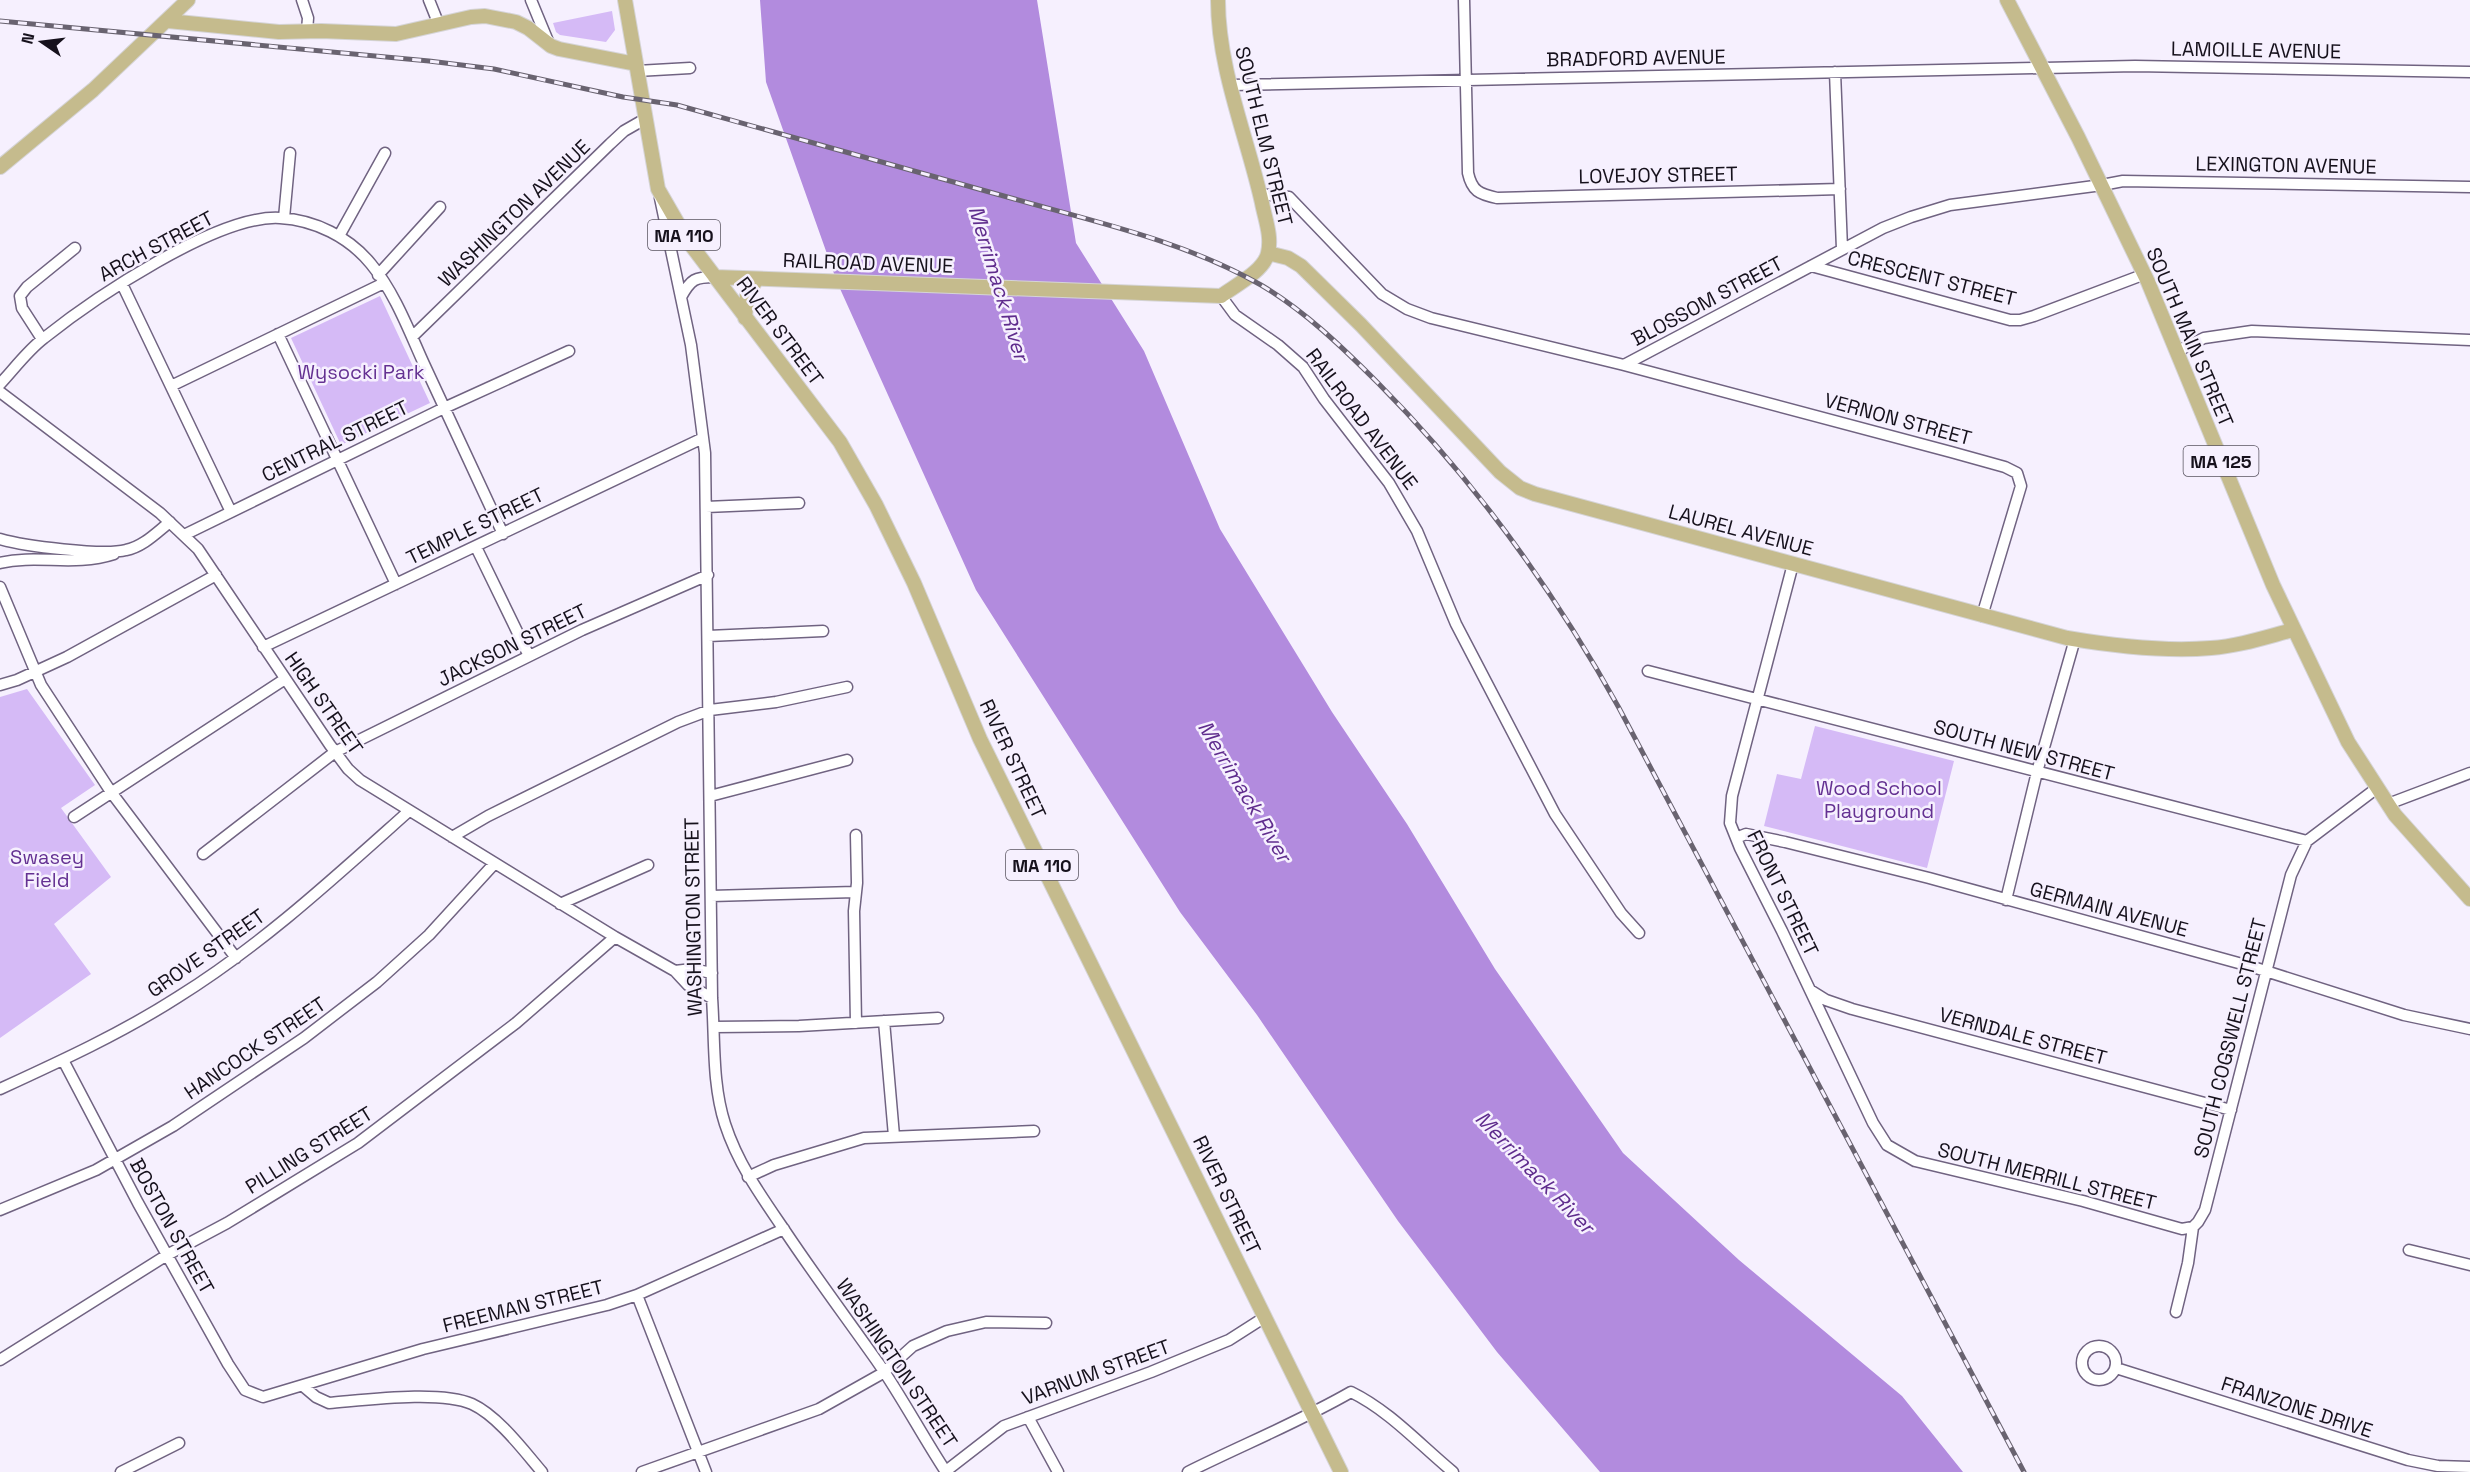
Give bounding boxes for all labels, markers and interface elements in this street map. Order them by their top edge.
north arrow [12,12,72,72]
text: N [16,31,39,46]
street label: LAMOILLE AVENUE [2171,36,2341,64]
street label: BRADFORD AVENUE [1546,43,1726,73]
street label: SOUTH ELM STREET [1229,44,1299,229]
street label: WASHINGTON AVENUE [433,134,595,292]
street label: LEXINGTON AVENUE [2195,150,2377,180]
street label: LOVEJOY STREET [1578,161,1738,189]
water label: Merrimack River [963,202,1036,366]
street label: ARCH STREET [94,205,218,287]
road number: MA 110 [648,220,720,250]
street label: SOUTH MAIN STREET [2140,243,2240,431]
street label: CRESCENT STREET [1845,244,2019,312]
street label: RAILROAD AVENUE [782,247,954,279]
street label: BLOSSOM STREET [1627,250,1787,352]
street label: RIVER STREET [731,272,829,391]
street label: RAILROAD AVENUE [1300,343,1424,495]
park label: Wysocki Park [298,359,425,385]
street label: VERNON STREET [1821,387,1975,451]
street label: CENTRAL STREET [257,394,413,488]
road number: MA 125 [2184,446,2258,476]
street label: TEMPLE STREET [402,481,548,571]
street label: LAUREL AVENUE [1666,498,1816,562]
street label: JACKSON STREET [433,597,591,692]
street label: HIGH STREET [279,646,369,760]
street label: RIVER STREET [974,695,1052,823]
street label: SOUTH NEW STREET [1931,713,2118,787]
water label: Merrimack River [1192,715,1299,868]
park label: Wood School Playground [1816,775,1942,824]
street label: WASHINGTON STREET [678,817,708,1017]
street label: FRONT STREET [1741,826,1825,960]
park label: Swasey Field [10,844,84,893]
road number: MA 110 [1006,850,1078,880]
street label: GERMAIN AVENUE [2027,875,2191,943]
street label: GROVE STREET [142,903,270,1003]
street label: SOUTH COGSWELL STREET [2188,915,2272,1161]
street label: HANCOCK STREET [179,991,331,1105]
street label: VERNDALE STREET [1936,1001,2110,1071]
street label: PILLING STREET [240,1100,378,1200]
water label: Merrimack River [1470,1105,1602,1241]
street label: RIVER STREET [1187,1131,1267,1259]
street label: SOUTH MERRILL STREET [1935,1136,2159,1216]
street label: BOSTON STREET [124,1153,220,1299]
street label: FREEMAN STREET [440,1273,606,1339]
street label: WASHINGTON STREET [831,1273,964,1453]
street label: VARNUM STREET [1018,1333,1174,1411]
street label: FRANZONE DRIVE [2218,1370,2376,1444]

